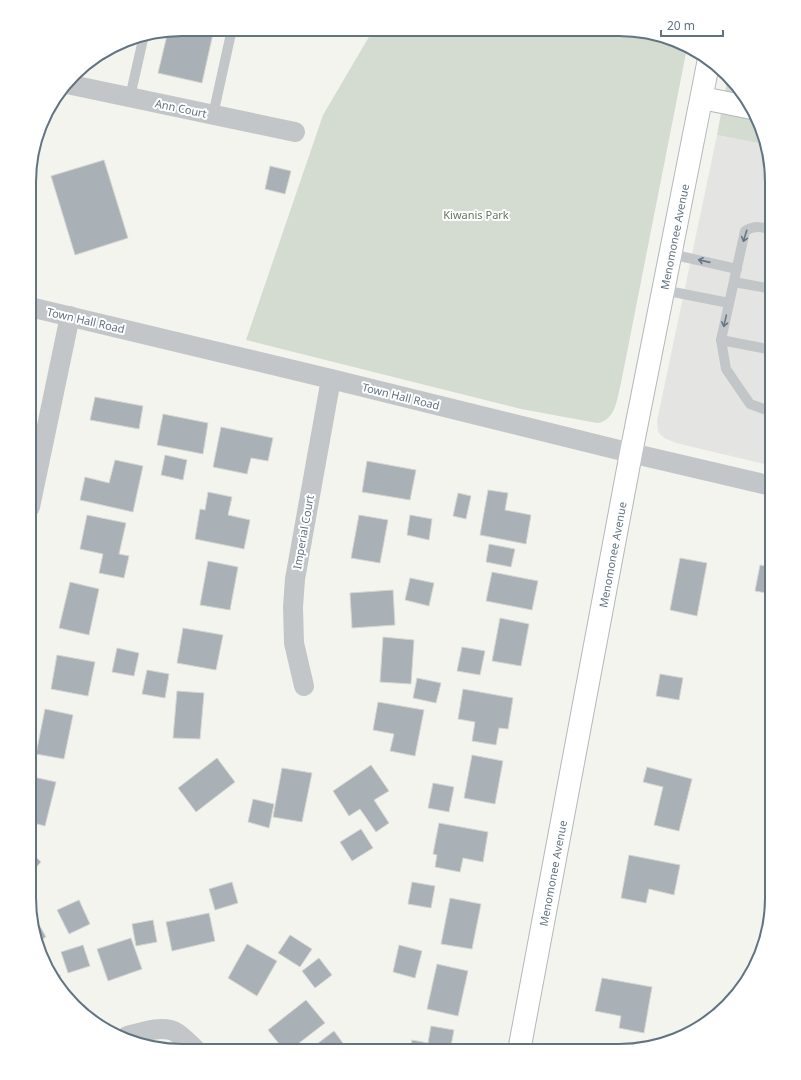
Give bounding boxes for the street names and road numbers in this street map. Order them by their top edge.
street label: Ann Court [154,95,208,121]
street label: Menomonee Avenue [656,182,692,291]
street label: Town Hall Road [46,304,126,336]
street label: Town Hall Road [361,379,441,413]
street label: Imperial Court [289,494,317,570]
street label: Menomonee Avenue [595,500,629,609]
street label: Menomonee Avenue [535,819,570,927]

